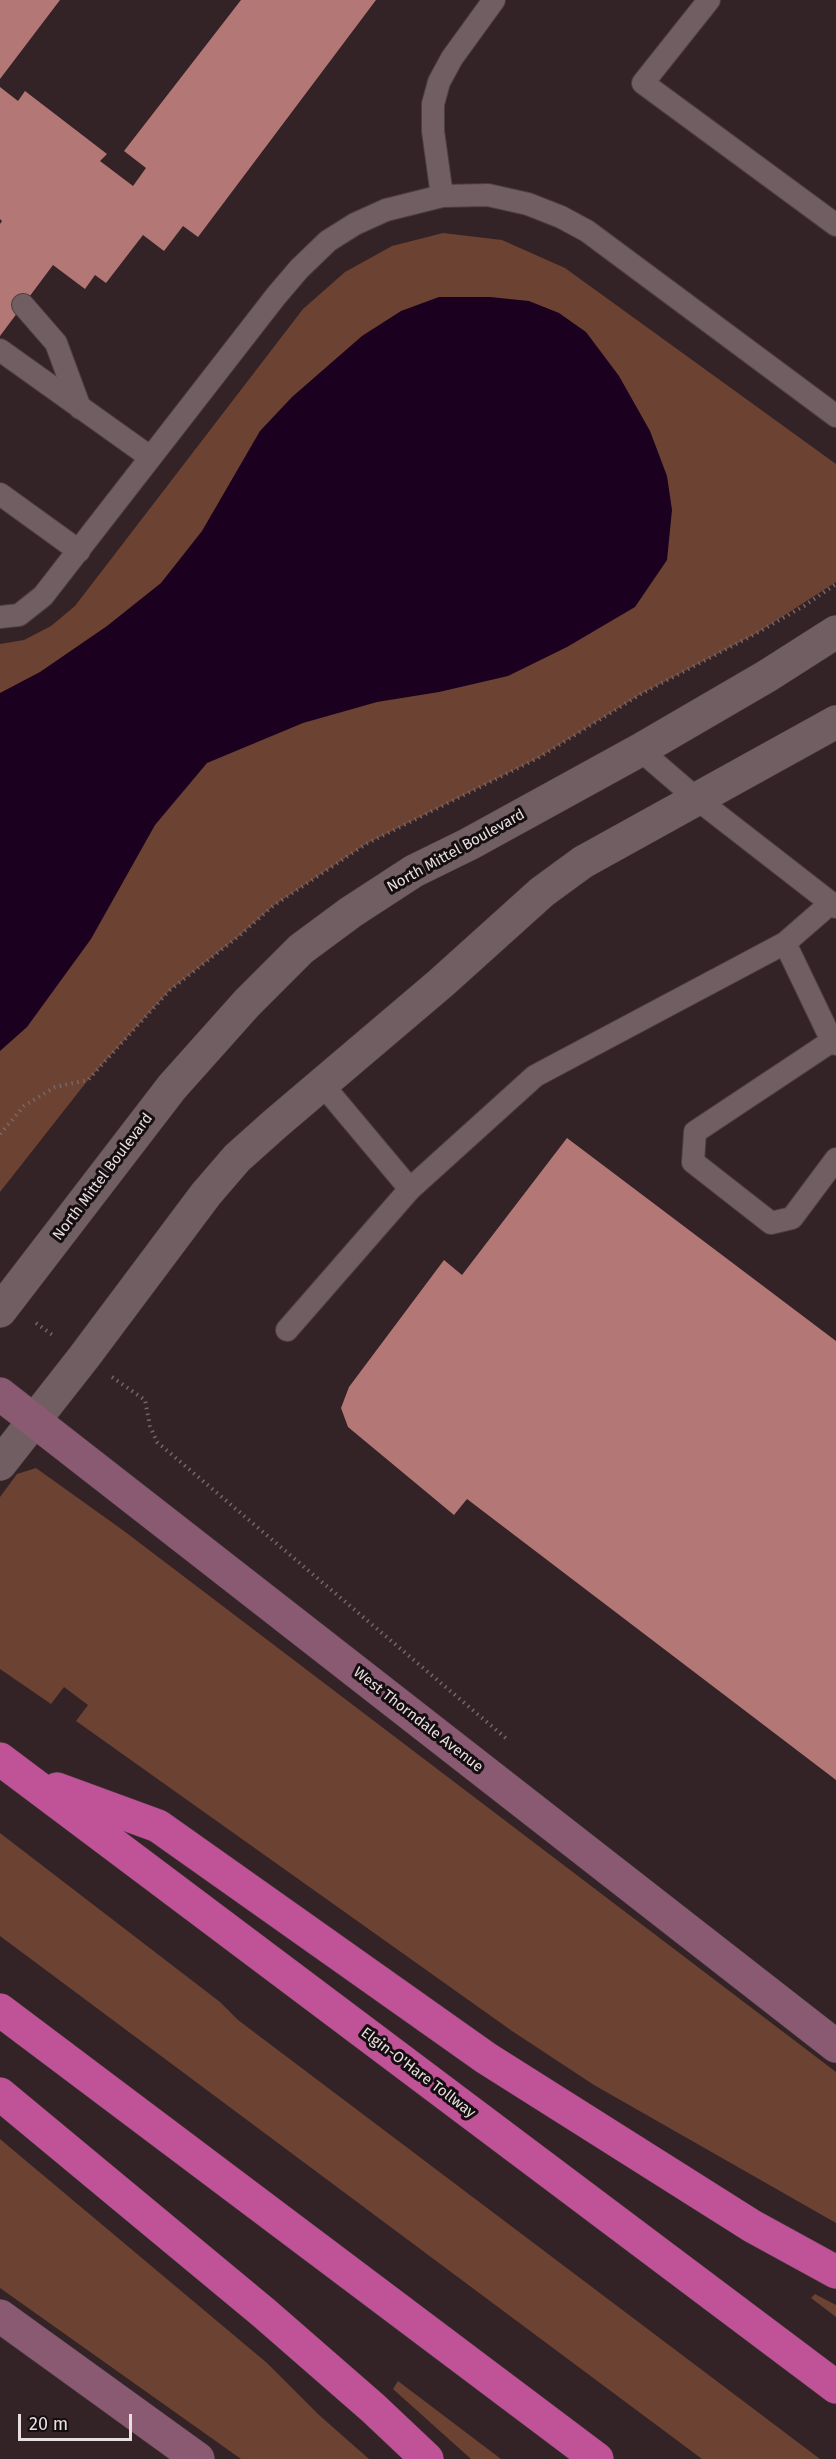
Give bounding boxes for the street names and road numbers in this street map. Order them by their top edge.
street label: North Mittel Boulevard [384,806,528,896]
street label: North Mittel Boulevard [49,1110,157,1244]
street label: West Thorndale Avenue [349,1664,487,1776]
street label: Elgin-O'Hare Tollway [357,2024,479,2122]

